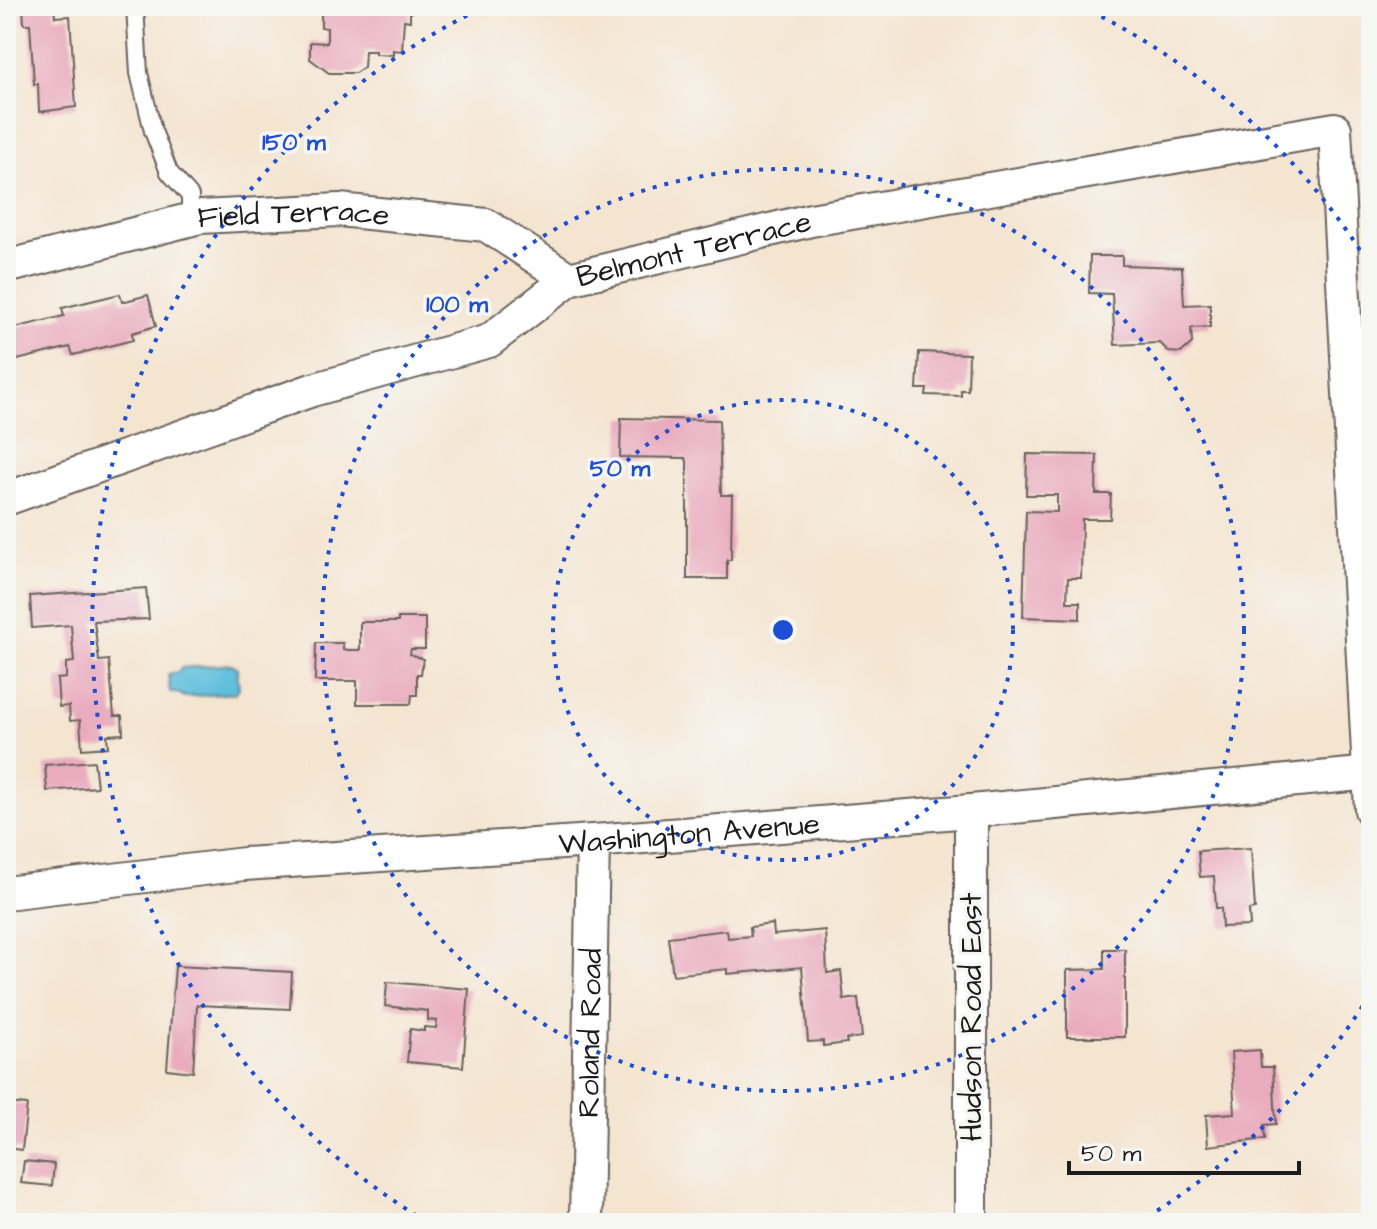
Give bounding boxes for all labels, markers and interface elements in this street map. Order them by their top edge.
text: 150 m [262,126,326,160]
street label: Field Terrace [197,190,391,239]
street label: Belmont Terrace [572,201,816,298]
text: 100 m [426,288,488,322]
text: 50 m [590,452,651,486]
centre of rings [769,616,797,644]
street label: Washington Avenue [557,803,821,865]
street label: Hudson Road East [951,893,993,1141]
street label: Roland Road [568,948,613,1118]
scale bar [1069,1125,1299,1175]
text: 50 m [1081,1137,1142,1171]

